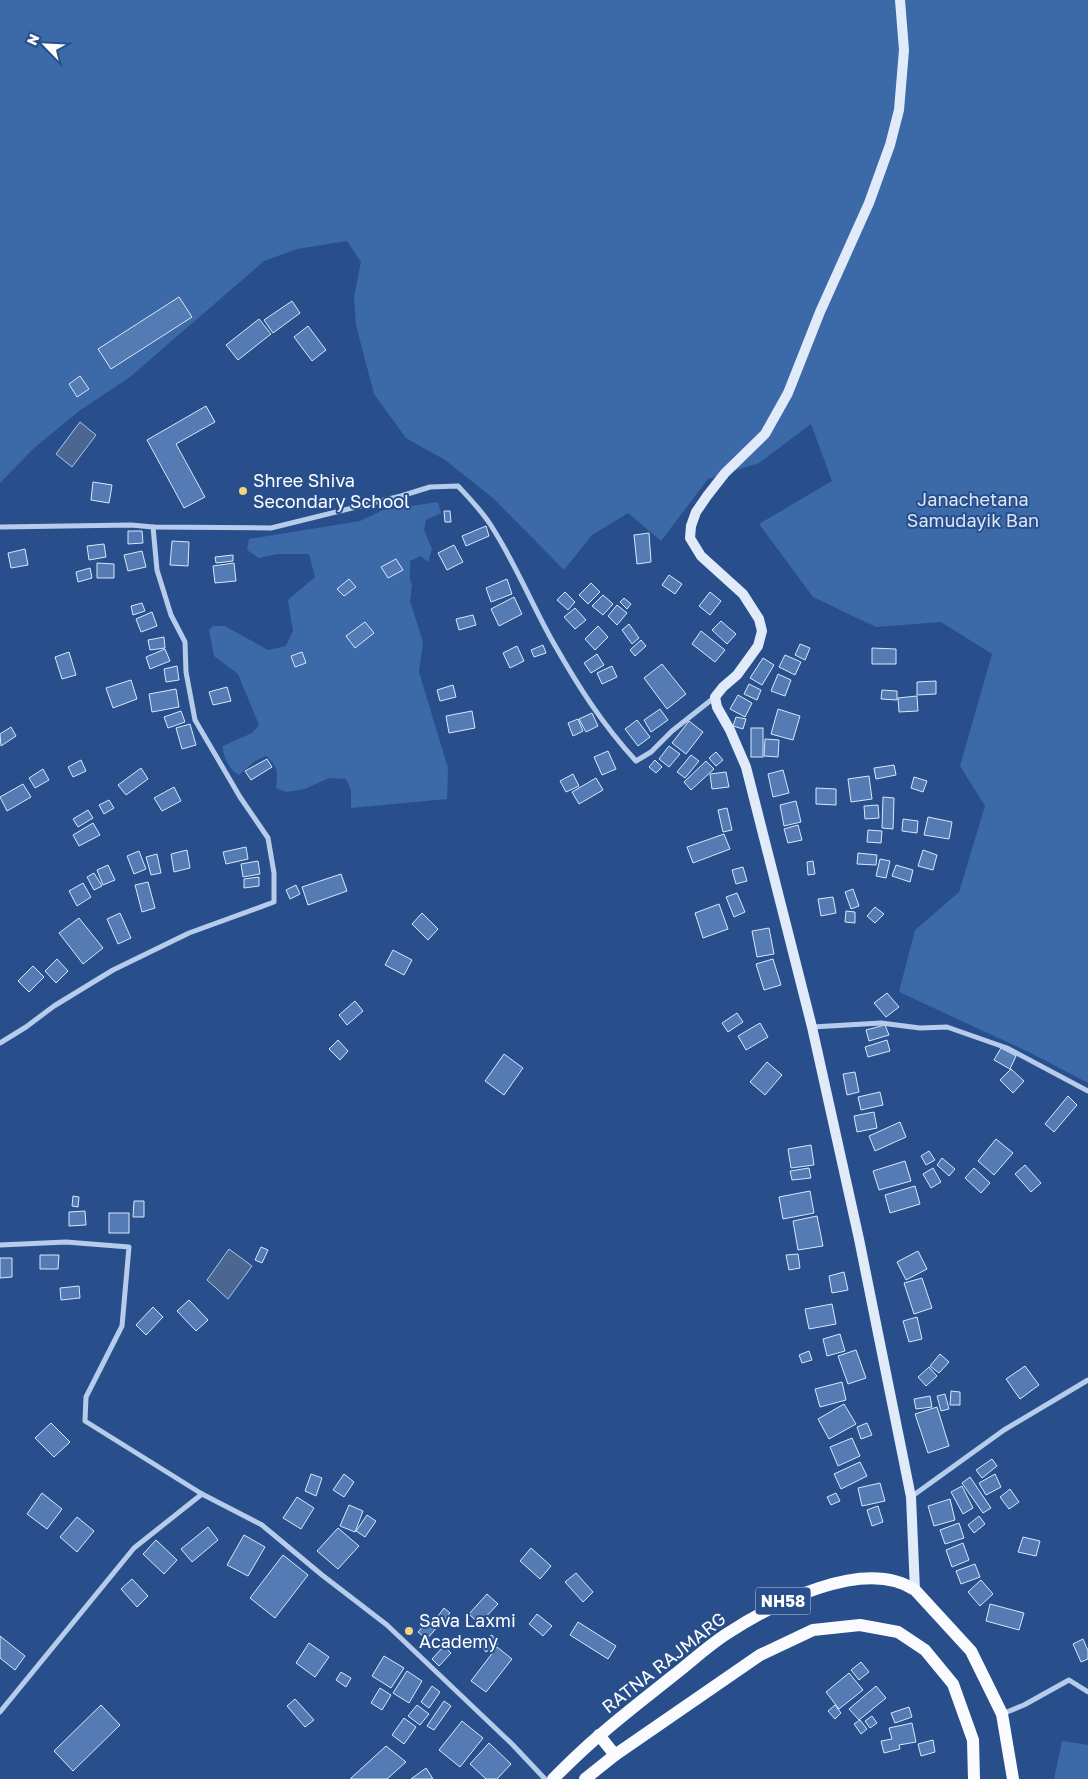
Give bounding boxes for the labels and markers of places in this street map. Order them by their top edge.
place label: Shree Shiva Secondary School [253,469,410,512]
marker: Shree Shiva Secondary School [237,485,249,497]
place label: Sava Laxmi Academy [419,1609,516,1652]
marker: Sava Laxmi Academy [403,1625,415,1637]

